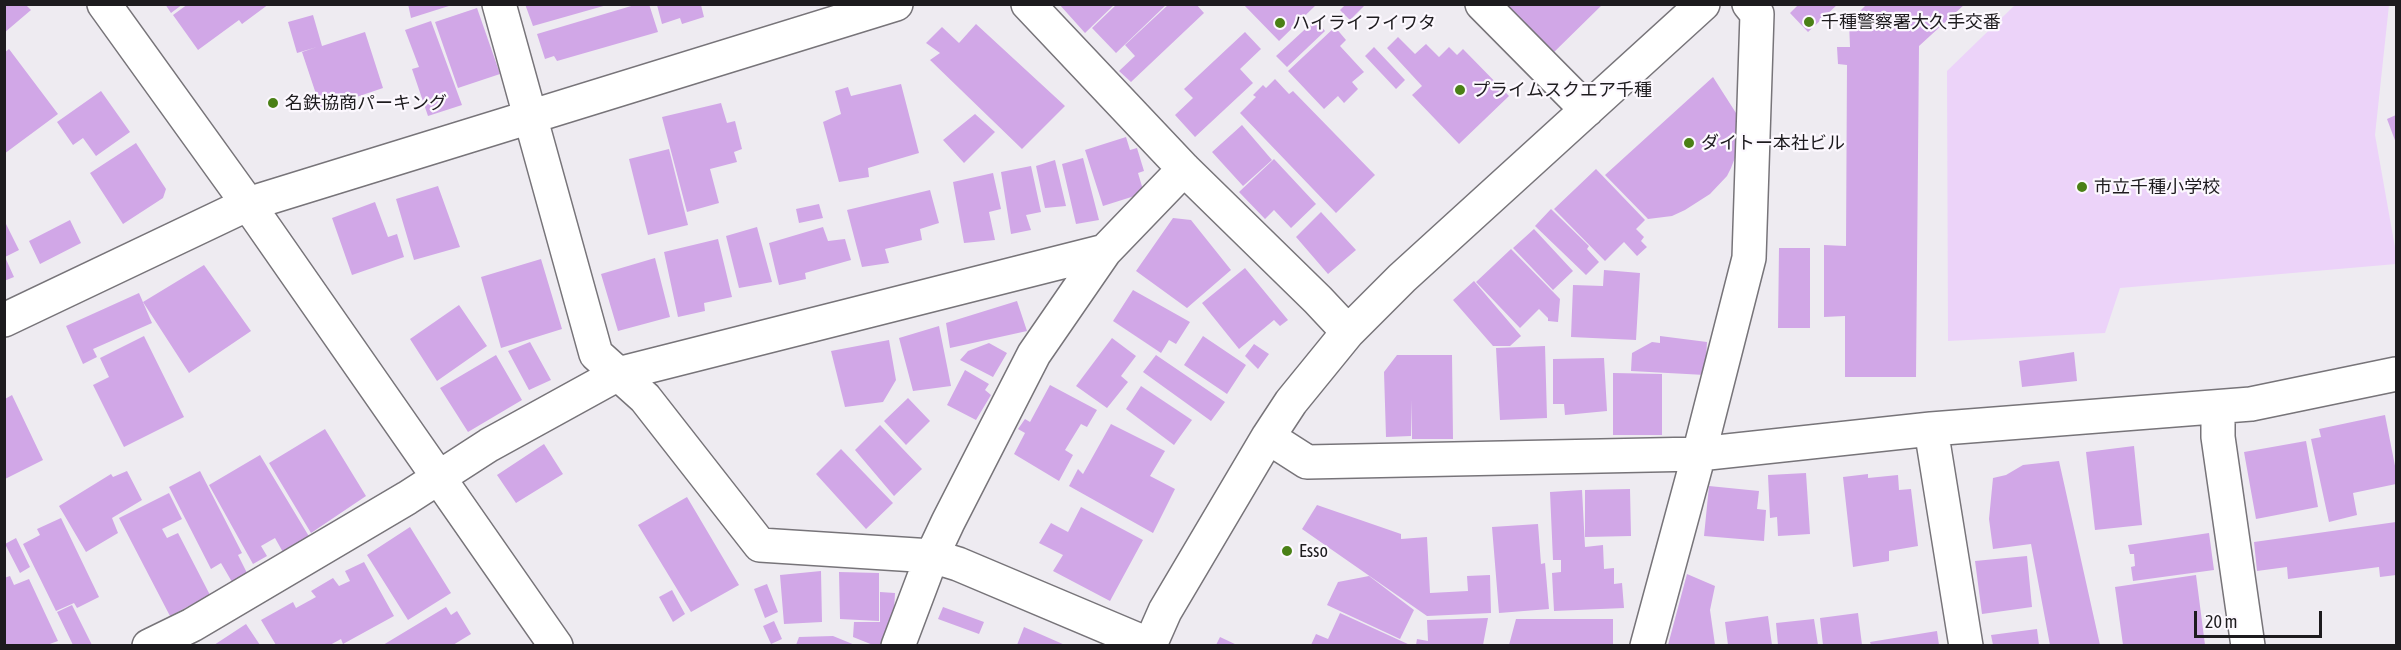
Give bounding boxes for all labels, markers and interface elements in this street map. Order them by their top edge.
place label: 千種警察署大久手交番 [1821,11,2001,33]
place label: ハイライフイワタ [1292,12,1436,34]
marker: 千種警察署大久手交番 [1802,15,1816,29]
marker: ハイライフイワタ [1273,16,1287,30]
place label: プライムスクエア千種 [1472,79,1652,101]
marker: プライムスクエア千種 [1453,83,1467,97]
place label: 名鉄協商パーキング [285,92,447,114]
marker: 名鉄協商パーキング [266,96,280,110]
place label: ダイトー本社ビル [1701,132,1845,154]
marker: ダイトー本社ビル [1682,136,1696,150]
place label: 市立千種小学校 [2094,176,2220,198]
marker: 市立千種小学校 [2075,180,2089,194]
place label: Esso [1299,540,1328,562]
marker: Esso [1280,544,1294,558]
scale bar [2197,599,2324,637]
text: 20 m [2205,611,2237,632]

